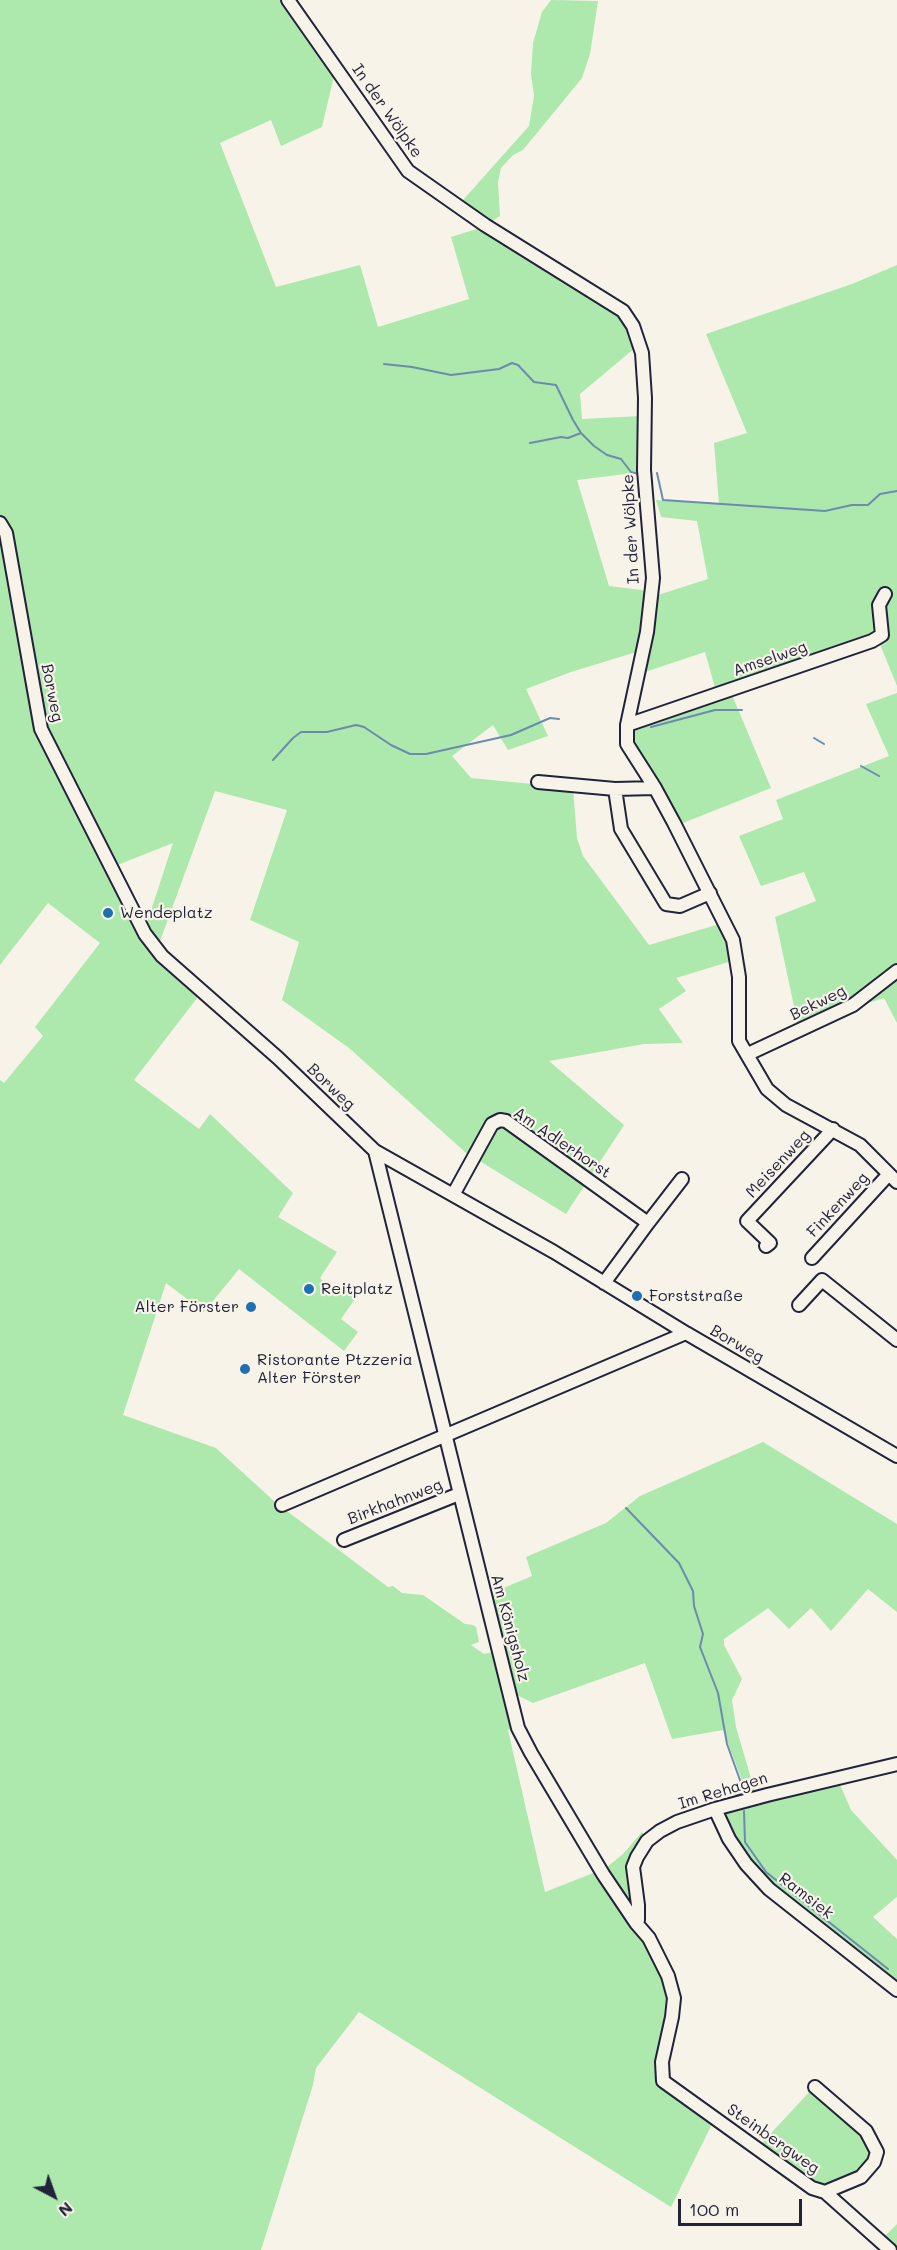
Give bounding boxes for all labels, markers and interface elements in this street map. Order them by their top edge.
street label: In der Wölpke [348,60,426,162]
street label: In der Wölpke [619,474,643,584]
street label: Amselweg [730,637,810,681]
street label: Borweg [37,662,67,724]
place label: Wendeplatz [120,903,213,923]
marker: Wendeplatz [101,906,115,920]
street label: Bekweg [787,981,849,1025]
street label: Borweg [303,1060,359,1114]
street label: Am Adlerhorst [510,1103,614,1183]
street label: Meisenweg [742,1126,814,1202]
street label: Finkenweg [803,1169,873,1241]
place label: Reitplatz [321,1279,393,1299]
marker: Reitplatz [302,1282,316,1296]
place label: Forststraße [649,1286,743,1306]
marker: Forststraße [630,1289,644,1303]
place label: Alter Förster [135,1297,239,1317]
marker: Alter Förster [244,1300,258,1314]
street label: Borweg [707,1321,767,1367]
place label: Ristorante Ptzzeria Alter Förster [257,1350,413,1388]
marker: Ristorante Ptzzeria Alter Förster [238,1362,252,1376]
street label: Birkhahnweg [345,1475,445,1529]
street label: Am Königsholz [486,1572,534,1684]
street label: Im Rehagen [676,1768,770,1814]
street label: Ramsiek [775,1869,837,1923]
street label: Steinbergweg [723,2100,823,2178]
north arrow [24,2166,84,2226]
scale bar [681,2187,806,2225]
text: 100 m [689,2197,739,2221]
text: N [55,2198,78,2222]

